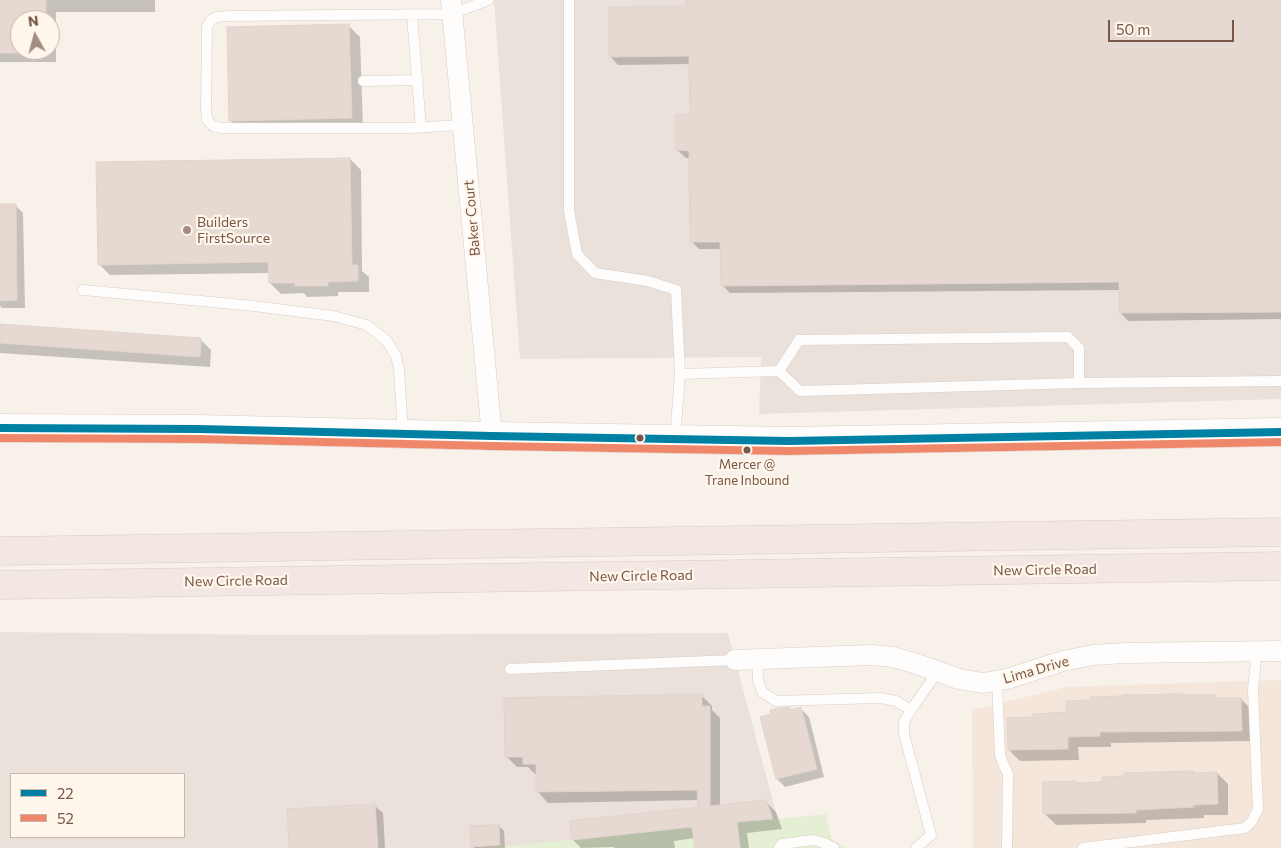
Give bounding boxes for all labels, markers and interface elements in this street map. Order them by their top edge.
north arrow [10,10,60,60]
scale bar [1111,10,1237,42]
text: N [27,12,39,30]
text: 50 m [1116,20,1150,38]
street label: Baker Court [460,179,484,257]
place label: Builders FirstSource [197,214,270,246]
marker: Builders FirstSource [181,224,193,236]
unlabelled marker [635,433,645,443]
marker: Mercer @ Trane Inbound [742,445,752,455]
place label: Mercer @ Trane Inbound [705,457,789,488]
street label: New Circle Road [993,561,1097,579]
street label: New Circle Road [589,567,693,585]
street label: New Circle Road [184,572,288,590]
street label: Lima Drive [1001,653,1071,687]
legend [10,773,185,838]
text: 22 [57,784,74,802]
text: 52 [57,809,74,827]

